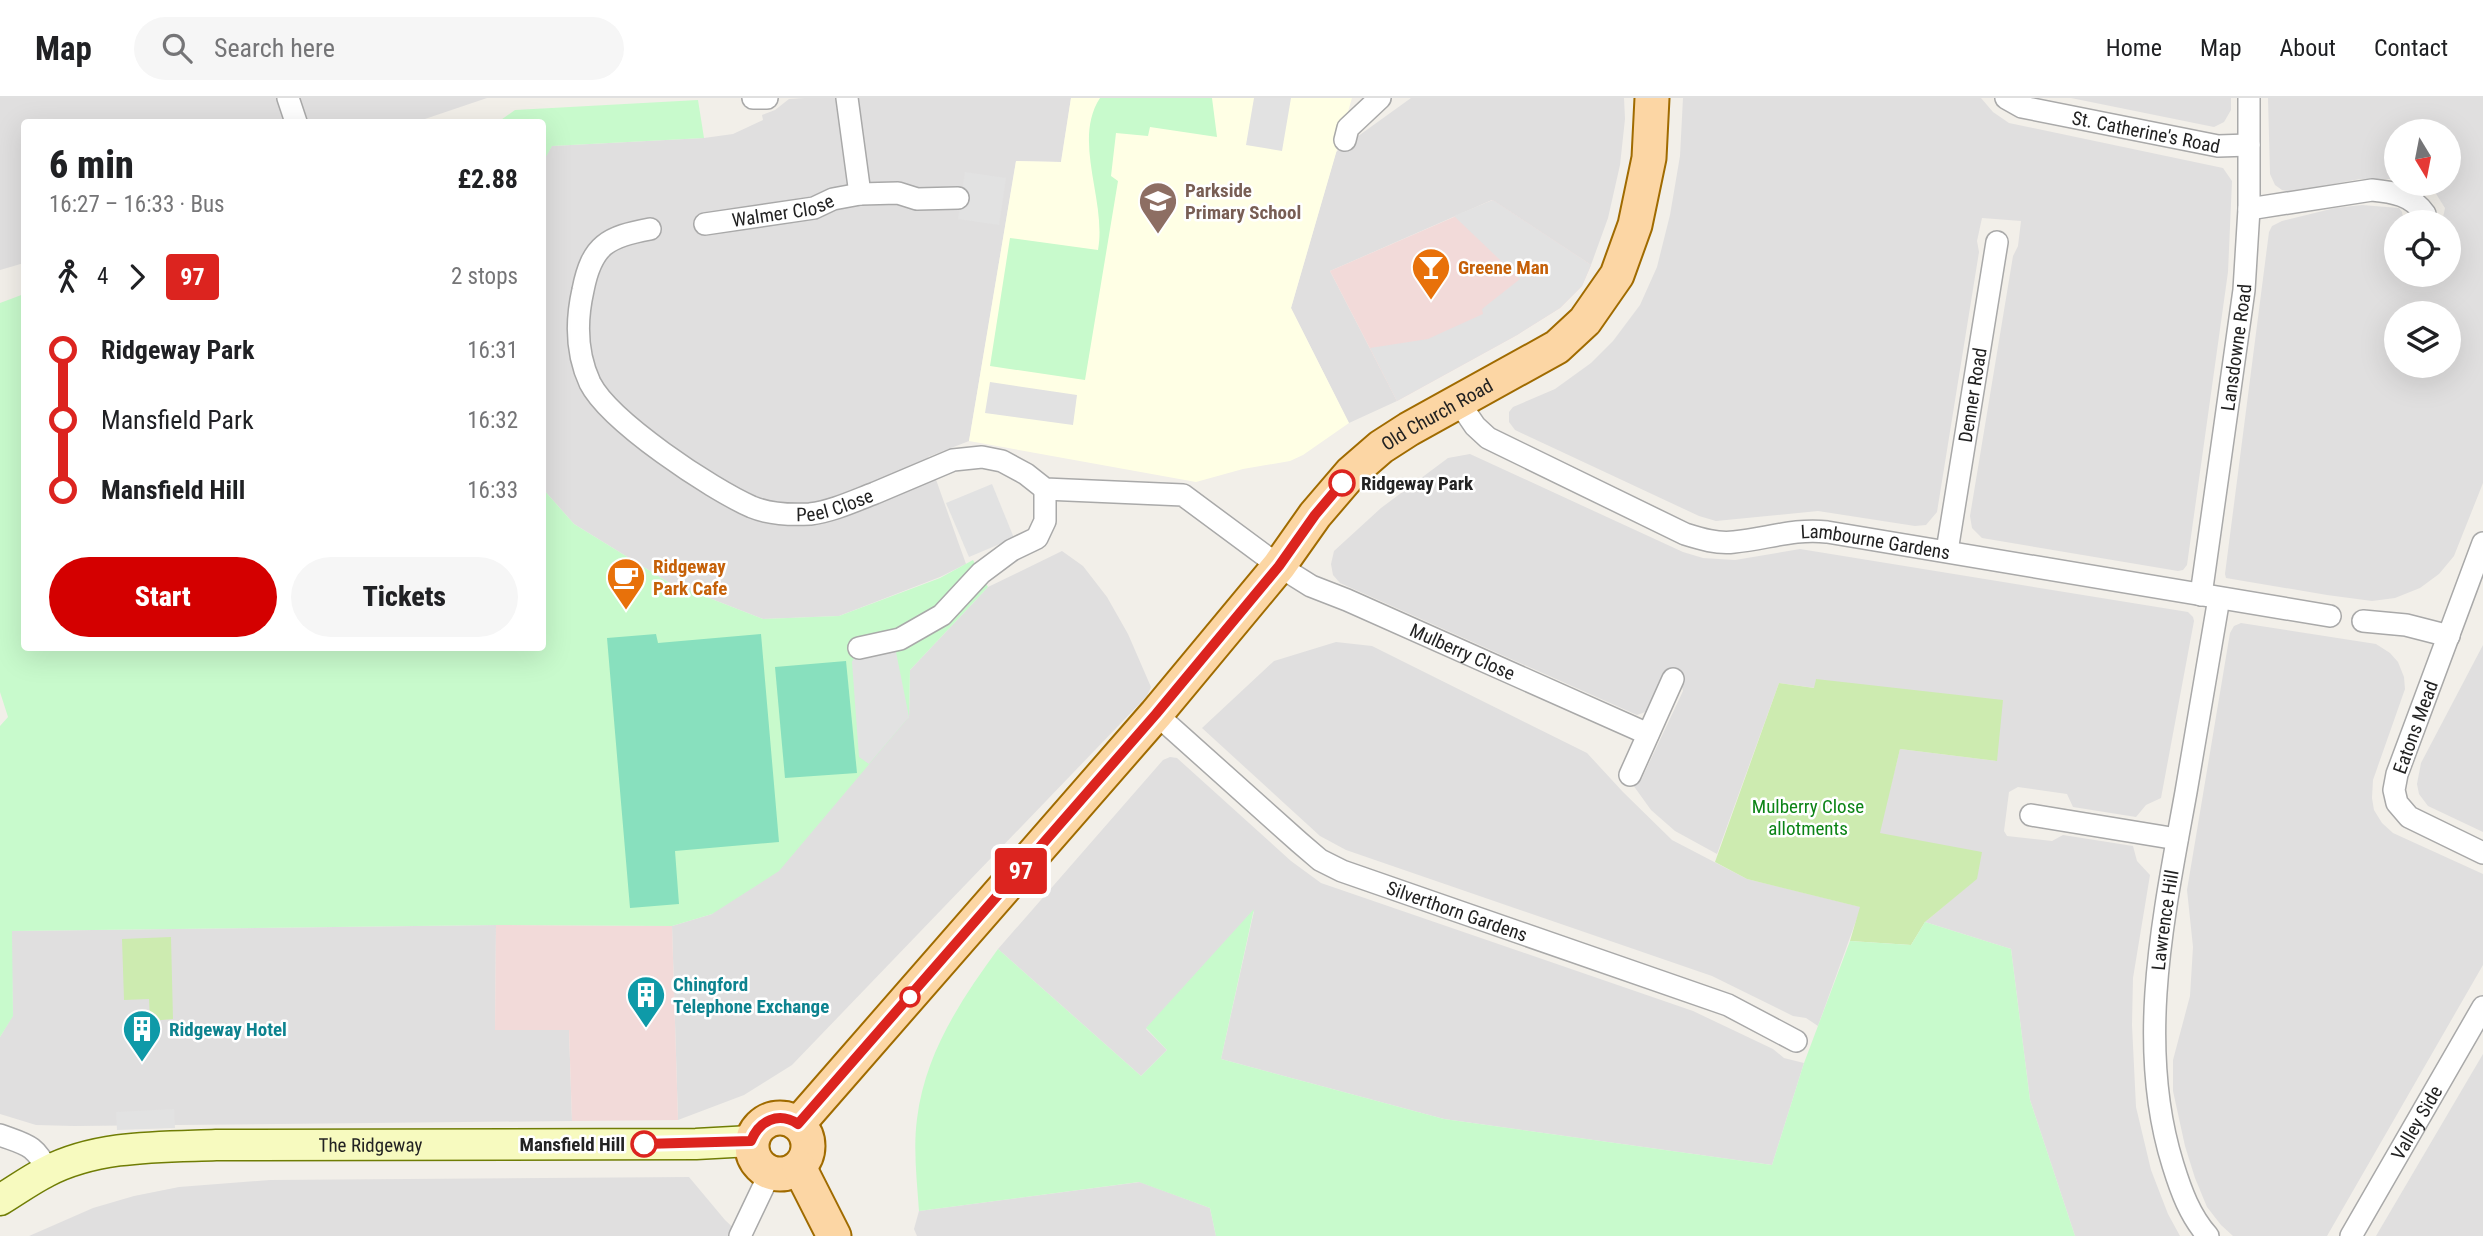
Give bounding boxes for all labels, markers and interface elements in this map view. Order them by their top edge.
search box [134,17,624,80]
text: Map [35,29,92,68]
icon: search [158,29,196,67]
text: Search here [214,33,335,63]
text: Home [2106,34,2162,62]
text: Map [2200,34,2242,62]
text: About [2280,34,2336,62]
text: Contact [2374,34,2448,62]
street label: St. Catherine's Road [2070,106,2222,158]
north arrow [2384,119,2460,196]
map controls [2384,119,2461,378]
text: 6 min [49,143,134,187]
text: £2.88 [457,164,518,194]
place label: Parkside Primary School [1185,179,1301,224]
school or university icon: Parkside Primary School [1137,180,1179,235]
street label: Walmer Close [730,189,838,232]
text: 16:27 – 16:33 · Bus [49,191,225,218]
button: locate [2384,210,2461,287]
bar icon: Greene Man [1410,246,1452,301]
place label: Greene Man [1458,256,1549,279]
icon: walk [49,258,87,296]
icon: forward [118,258,156,296]
text: 4 [97,263,108,290]
text: 97 [180,263,205,291]
text: 2 stops [451,263,518,290]
street label: Lansdowne Road [2216,283,2256,413]
button: layers [2384,301,2461,378]
text: Ridgeway Park [101,335,254,365]
text: 16:31 [467,337,518,364]
street label: Denner Road [1954,346,1992,444]
street label: Old Church Road [1377,374,1497,456]
text: Mansfield Park [101,405,254,435]
text: 16:32 [467,407,518,434]
marker: Ridgeway Park [1329,470,1355,496]
place label: Ridgeway Park [1361,472,1474,495]
text: Mansfield Hill [101,475,245,505]
text: 16:33 [467,477,518,504]
street label: Peel Close [796,484,877,526]
street label: Lambourne Gardens [1800,520,1952,564]
place label: Ridgeway Park Cafe [653,555,727,600]
cafe icon: Ridgeway Park Cafe [605,556,647,611]
button: Start [49,557,277,637]
button: Tickets [291,557,518,637]
street label: Mulberry Close [1406,618,1518,685]
street label: Eatons Mead [2388,677,2443,777]
park label: Mulberry Close allotments [1752,795,1864,840]
line badge: 97 [990,848,1052,894]
text: 97 [1009,857,1033,885]
street label: Lawrence Hill [2147,868,2184,972]
street label: Silverthorn Gardens [1383,876,1530,947]
place label: Chingford Telephone Exchange [673,973,829,1018]
building icon: Chingford Telephone Exchange [625,974,667,1029]
unlabelled marker [900,987,920,1007]
building icon: Ridgeway Hotel [121,1008,163,1063]
place label: Ridgeway Hotel [169,1018,287,1041]
street label: Valley Side [2386,1082,2447,1164]
marker: Mansfield Hill [631,1131,657,1157]
place label: Mansfield Hill [520,1133,625,1156]
street label: The Ridgeway [319,1134,422,1157]

